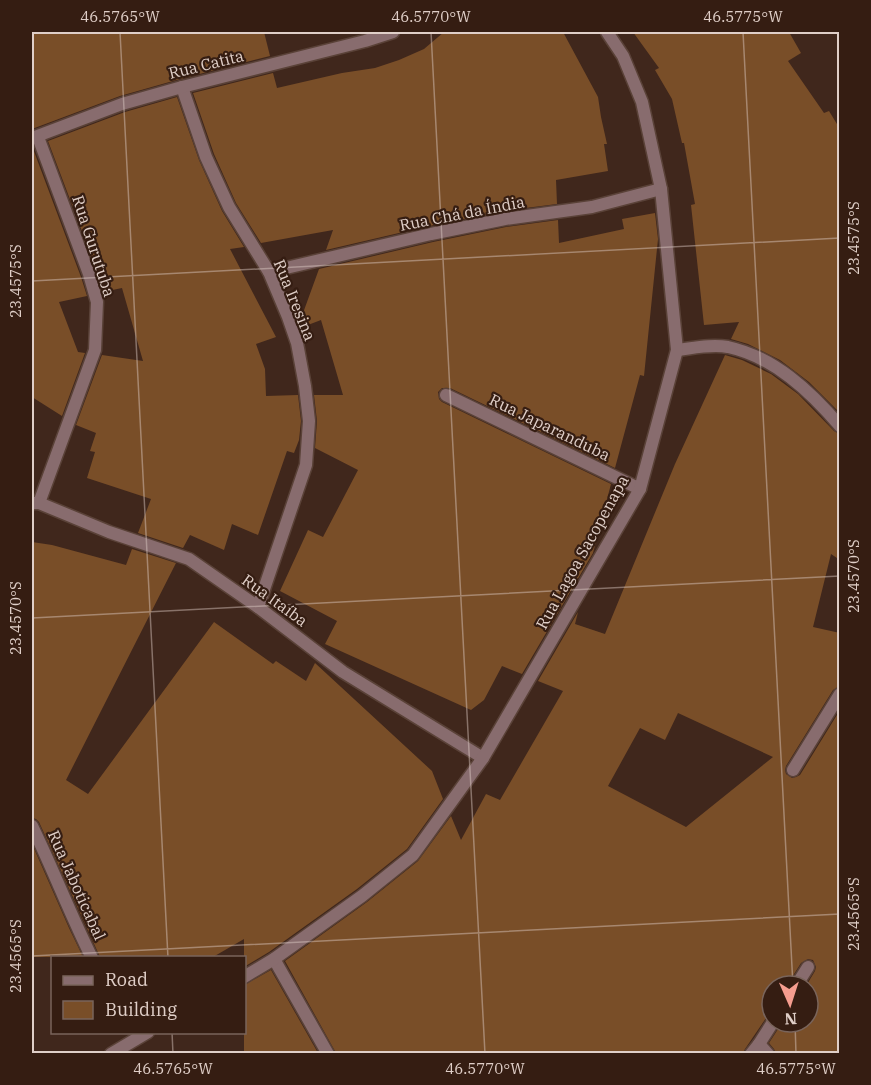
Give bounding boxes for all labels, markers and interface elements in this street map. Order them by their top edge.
text: 46.5765°W [80,7,160,26]
text: 46.5770°W [391,7,471,26]
text: 46.5775°W [703,7,783,26]
street label: Rua Catita [166,45,246,83]
street label: Rua Chá da Índia [397,190,527,235]
street label: Rua Gurutuba [68,193,120,300]
text: 23.4575°S [844,201,863,275]
text: 23.4575°S [6,244,25,318]
street label: Rua Iresina [270,256,320,344]
street label: Rua Japaranduba [486,389,614,465]
street label: Rua Lagoa Sacopenapa [531,471,633,632]
text: 23.4570°S [844,539,863,613]
street label: Rua Itaíba [238,569,312,631]
text: 23.4570°S [6,581,25,655]
street label: Rua Jaboticabal [44,827,110,943]
text: 23.4565°S [844,877,863,951]
text: 23.4565°S [6,919,25,993]
legend [51,956,246,1034]
text: Road [105,968,148,991]
north arrow [760,974,820,1034]
text: Building [105,998,177,1021]
text: N [784,1009,798,1029]
text: 46.5765°W [133,1059,213,1078]
text: 46.5770°W [445,1059,525,1078]
text: 46.5775°W [756,1059,836,1078]

